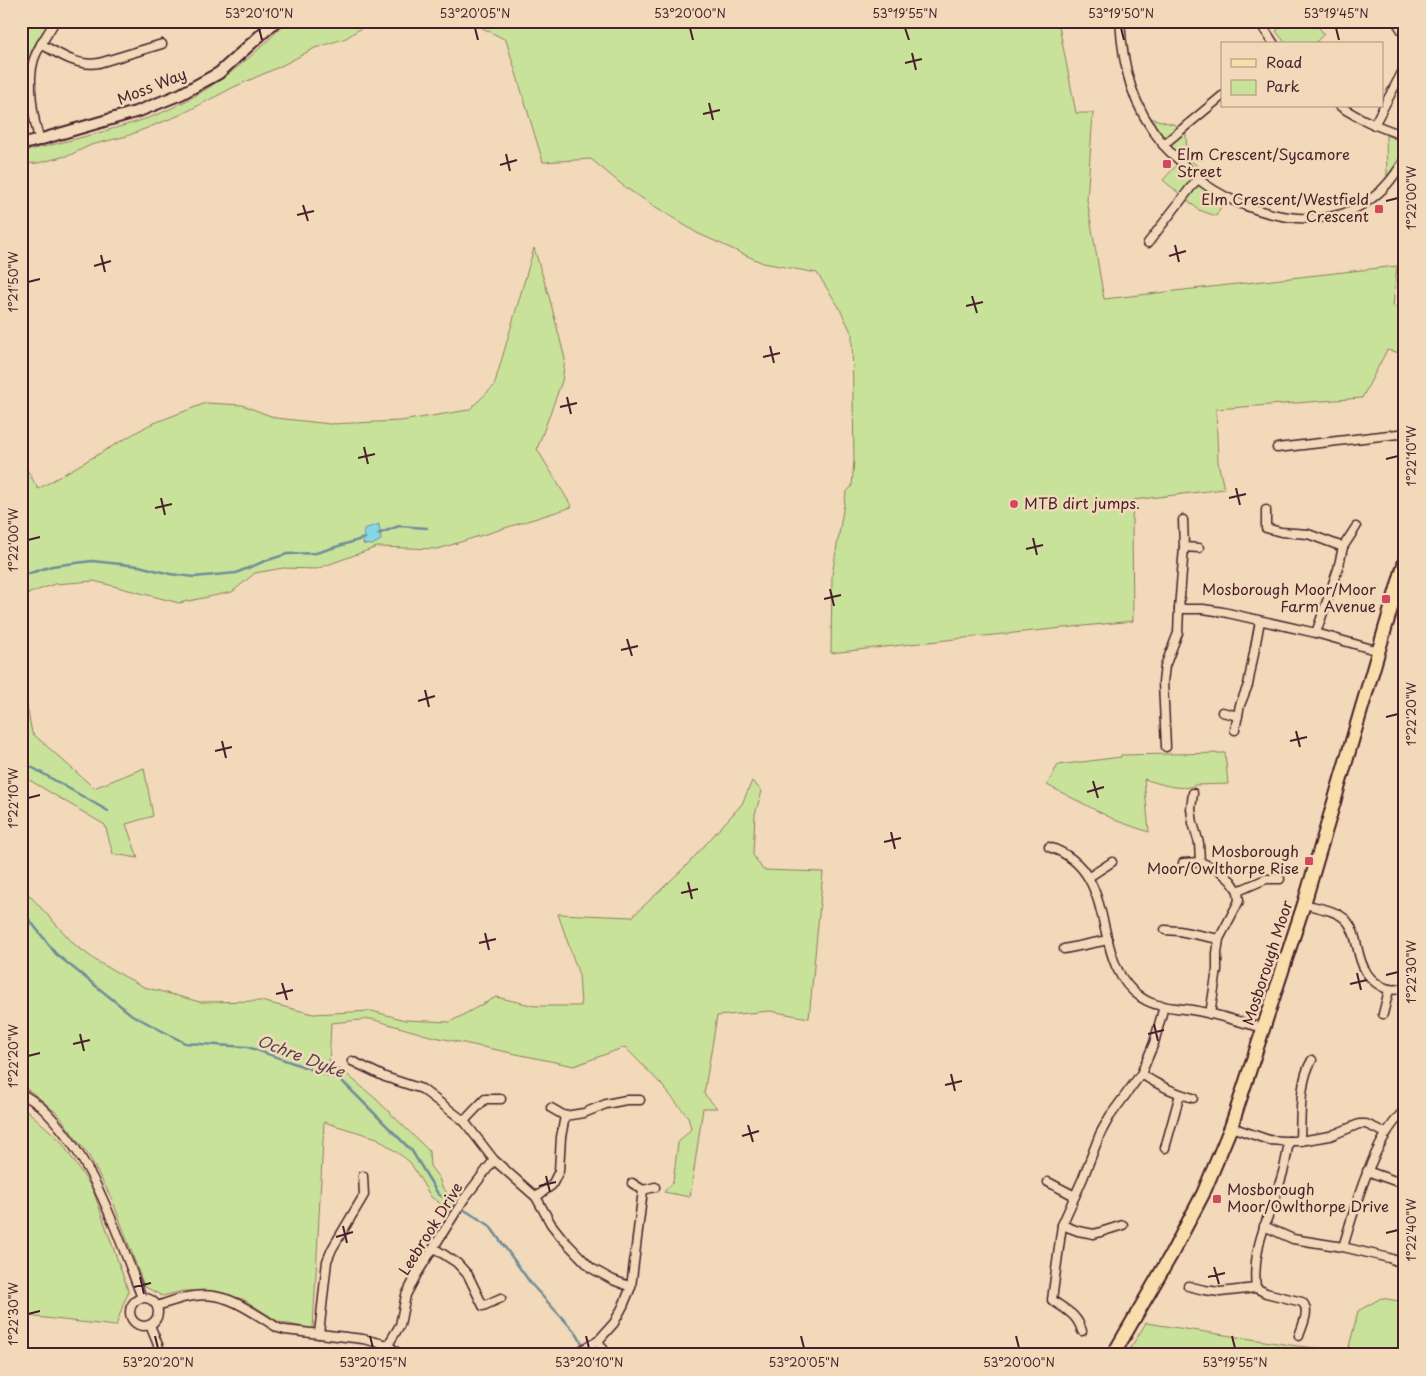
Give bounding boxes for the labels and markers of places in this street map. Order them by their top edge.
place label: Elm Crescent/Sycamore Street [1177,142,1350,182]
marker: Elm Crescent/Sycamore Street [1161,158,1173,170]
place label: Elm Crescent/Westfield Crescent [1201,187,1369,227]
marker: Elm Crescent/Westfield Crescent [1373,203,1385,215]
place label: MTB dirt jumps. [1024,491,1140,514]
marker: MTB dirt jumps. [1008,498,1020,510]
place label: Mosborough Moor/Moor Farm Avenue [1202,577,1376,617]
marker: Mosborough Moor/Moor Farm Avenue [1380,593,1392,605]
place label: Mosborough Moor/Owlthorpe Rise [1147,839,1299,879]
marker: Mosborough Moor/Owlthorpe Rise [1303,855,1315,867]
place label: Mosborough Moor/Owlthorpe Drive [1227,1177,1389,1217]
marker: Mosborough Moor/Owlthorpe Drive [1211,1193,1223,1205]

